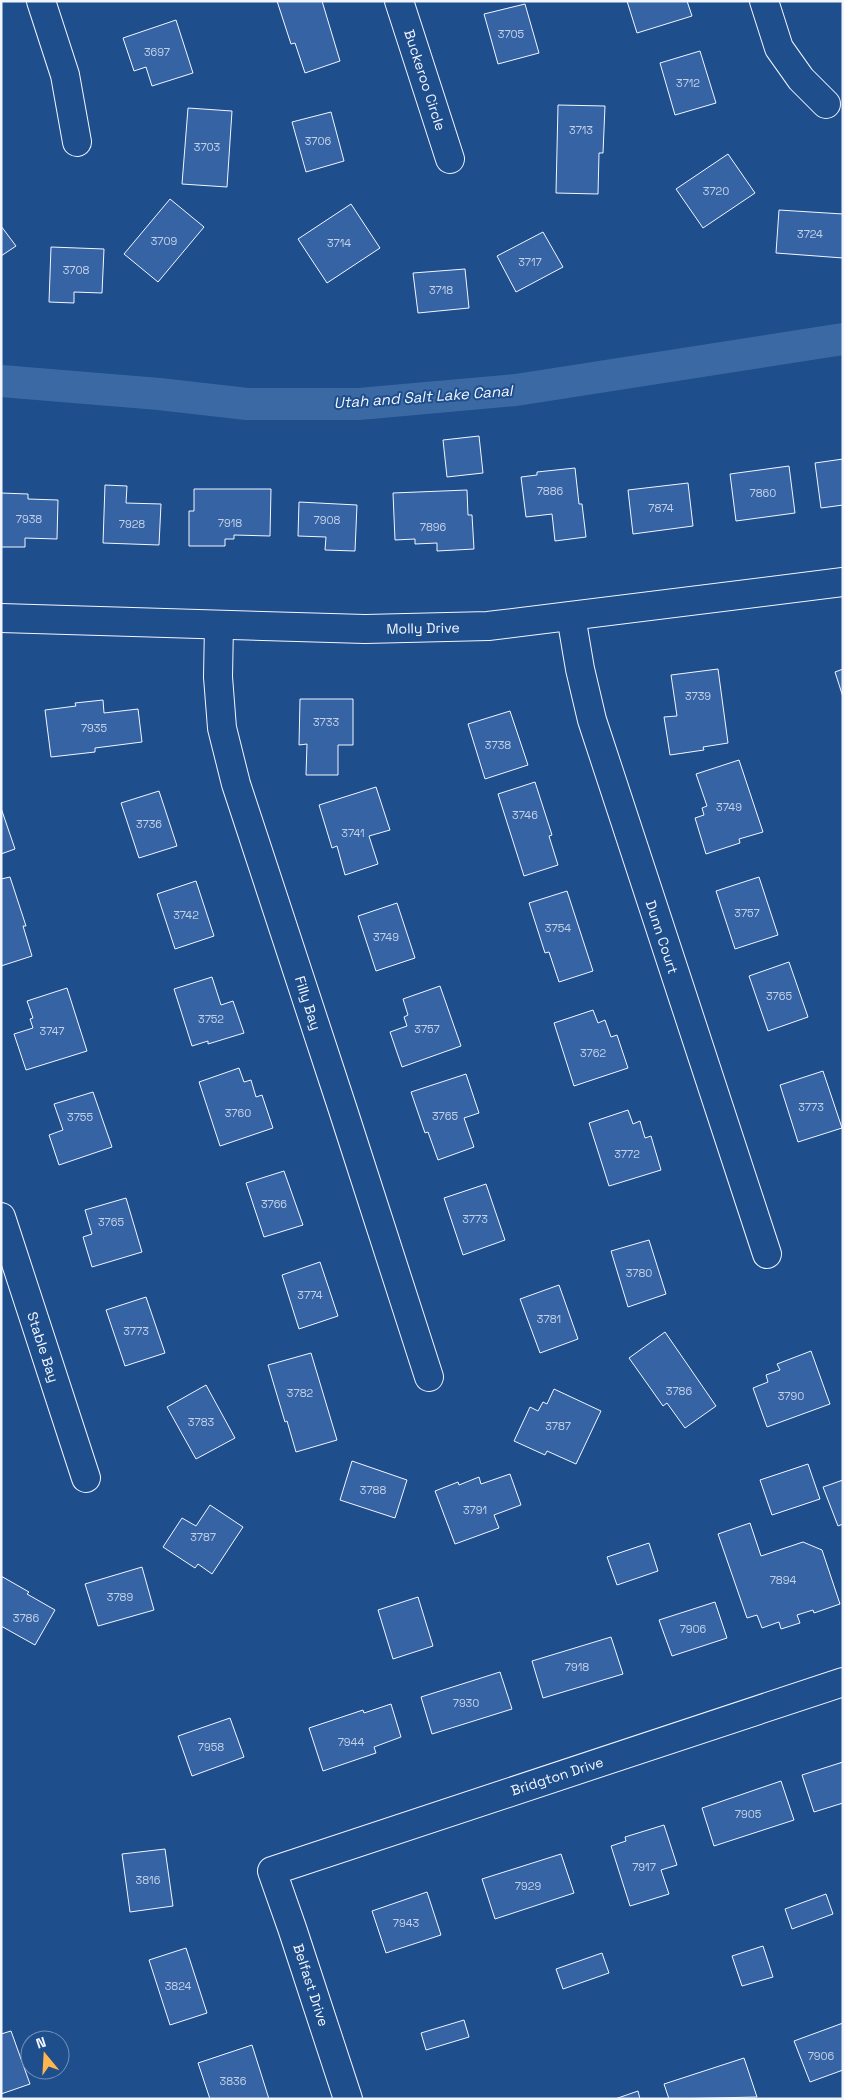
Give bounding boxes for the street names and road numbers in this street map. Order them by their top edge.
street label: Buckeroo Circle [400,27,450,133]
street label: Molly Drive [386,618,460,638]
street label: Dunn Court [642,898,682,976]
street label: Filly Bay [291,974,325,1032]
street label: Stable Bay [23,1309,63,1385]
street label: Bridgton Drive [508,1753,606,1799]
street label: Belfast Drive [289,1941,333,2029]

